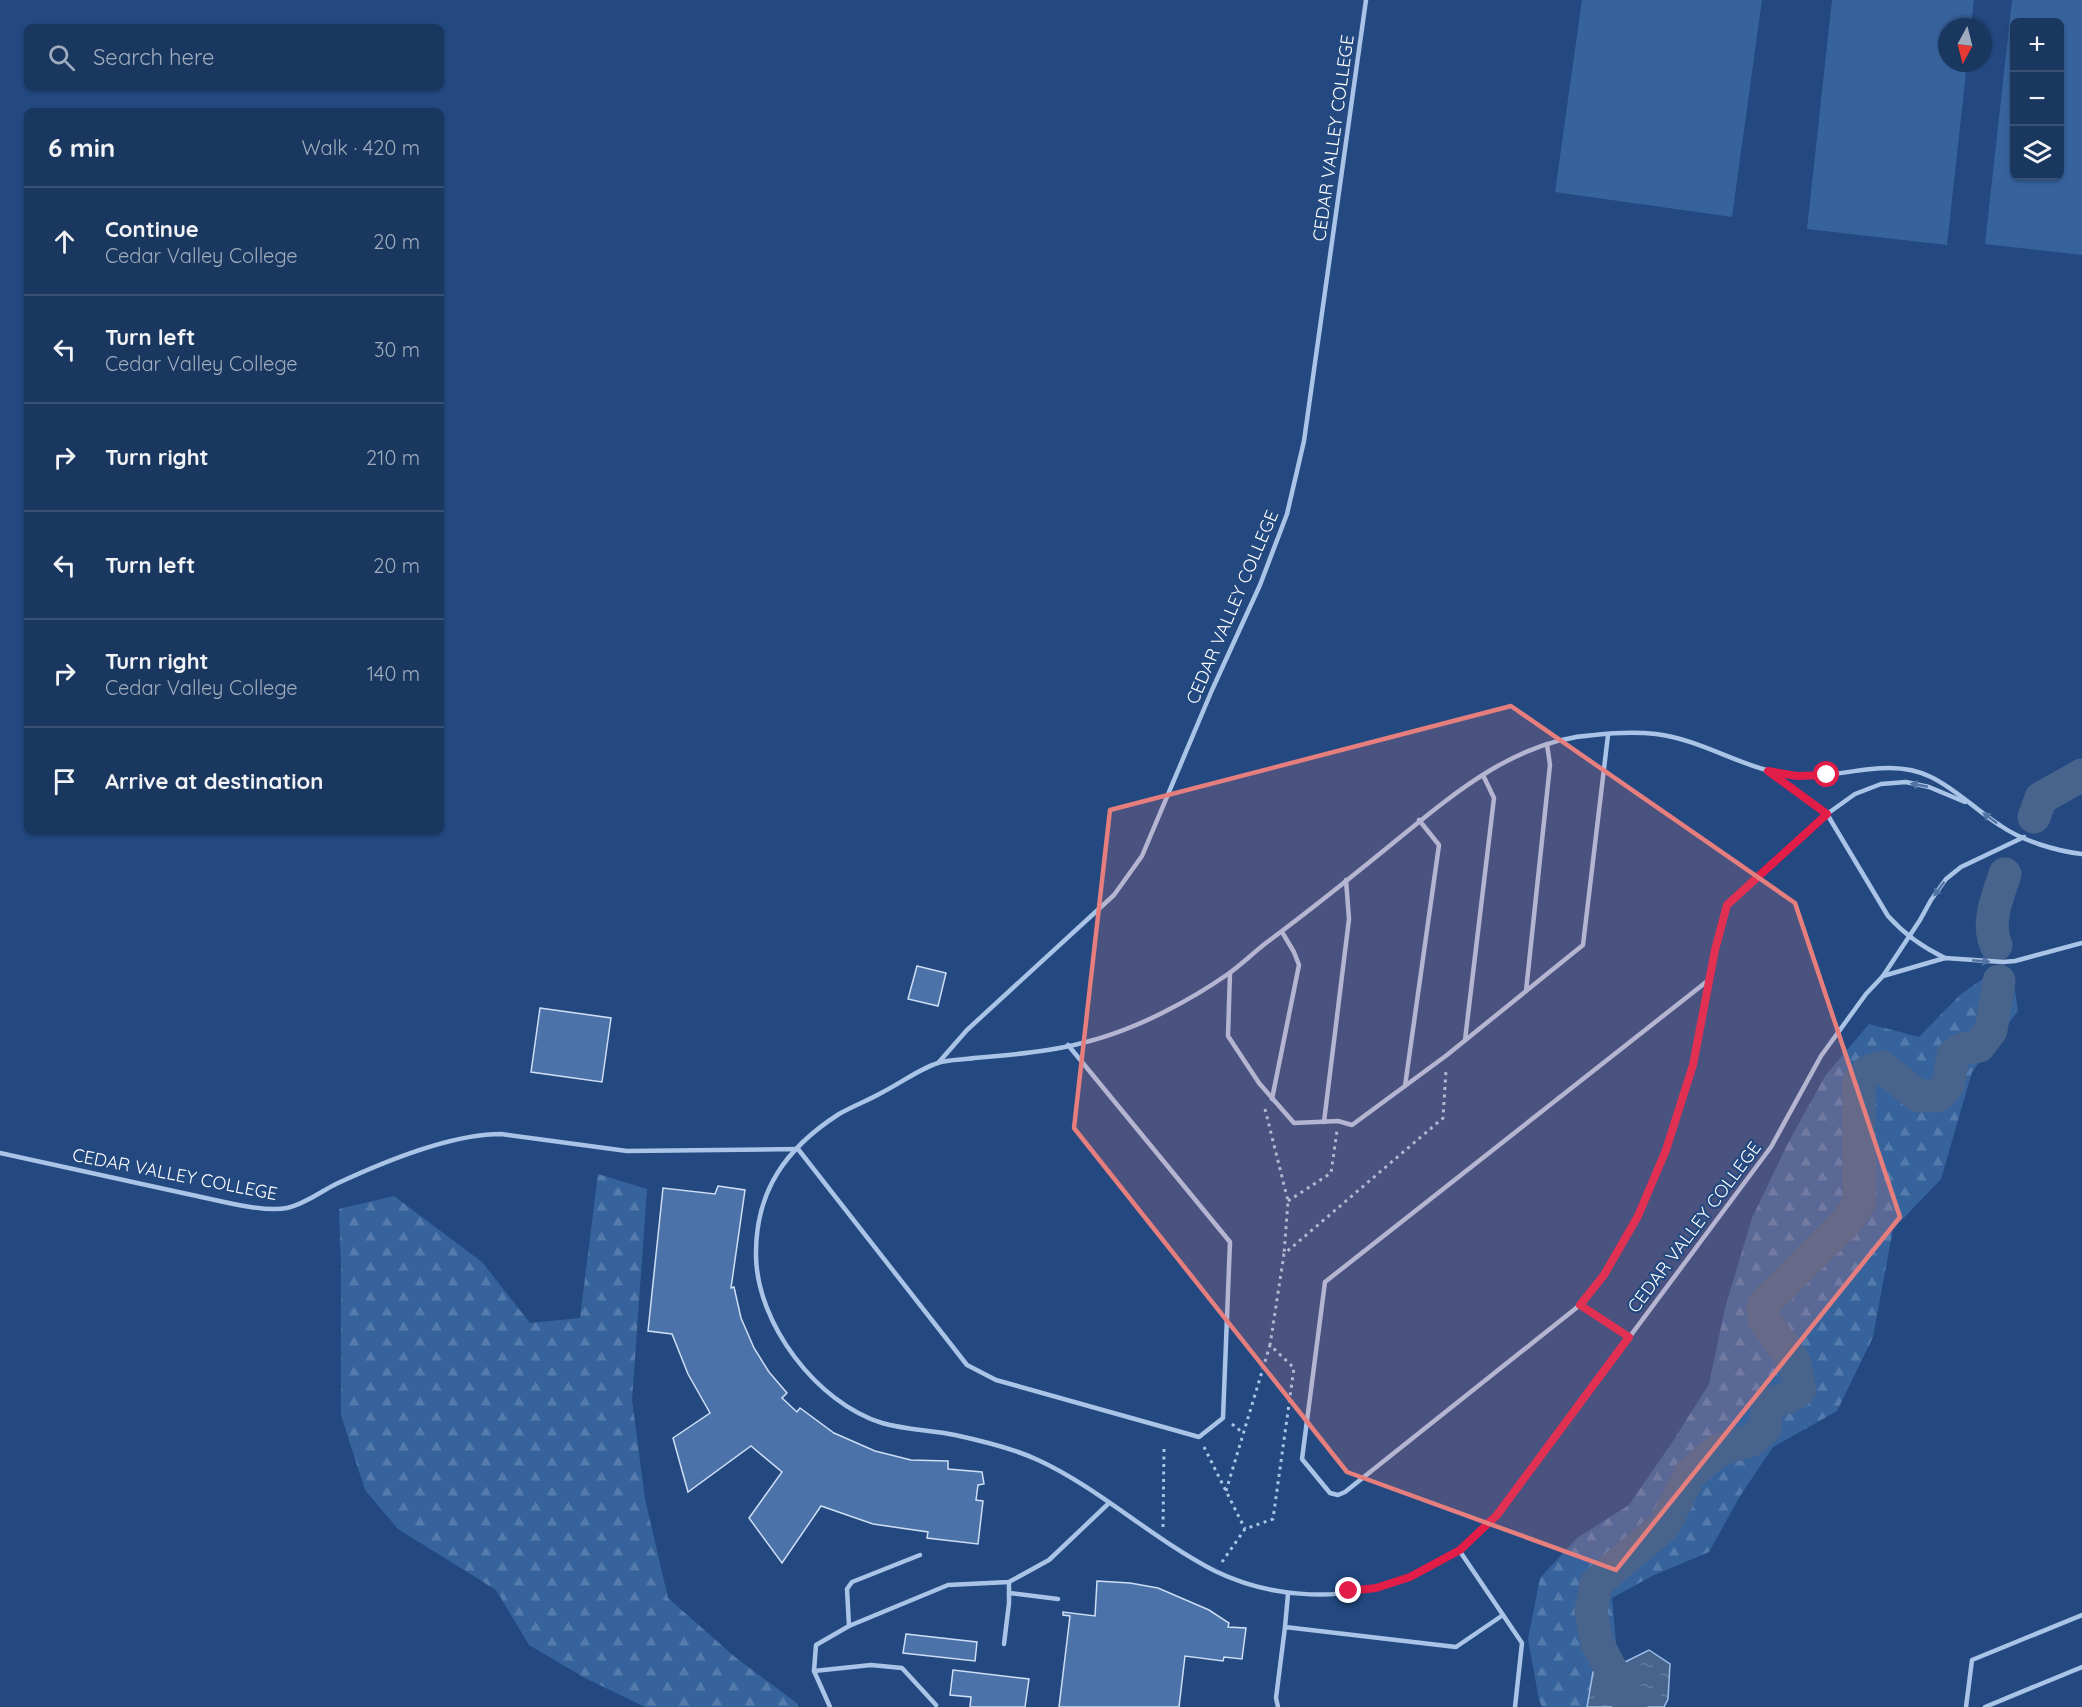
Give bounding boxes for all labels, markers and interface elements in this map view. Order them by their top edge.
north arrow [1938,18,1992,72]
map controls [2010,18,2064,180]
button: + [2010,18,2064,72]
search box [24,24,444,90]
street label: CEDAR VALLEY COLLEGE [1307,33,1359,243]
icon: search [45,41,78,74]
text: Search here [93,43,214,71]
button: − [2010,72,2064,126]
button: layers [2010,126,2064,180]
text: 6 min [48,131,115,164]
text: Walk · 420 m [301,135,420,160]
text: Continue [105,215,199,243]
icon: ahead [48,225,81,258]
text: 20 m [373,229,420,254]
text: Cedar Valley College [105,243,298,268]
text: Turn left [105,323,195,351]
icon: left [48,333,81,366]
text: 30 m [374,337,420,362]
text: Cedar Valley College [105,351,298,376]
icon: right [48,441,81,474]
text: Turn right [105,443,209,471]
text: 210 m [366,445,420,470]
street label: CEDAR VALLEY COLLEGE [1181,507,1283,707]
icon: left [48,549,81,582]
text: Turn left [105,551,195,579]
text: 20 m [373,553,420,578]
text: Turn right [105,647,209,675]
icon: right [48,657,81,690]
text: 140 m [367,661,420,686]
text: Cedar Valley College [105,675,298,700]
route start [1813,761,1839,787]
icon: arrive [48,765,81,798]
text: Arrive at destination [105,767,323,795]
one-way arrow [1909,780,1928,789]
one-way arrow [1982,812,1998,824]
one-way arrow [1933,881,1945,897]
one-way arrow [1971,956,1990,965]
street label: CEDAR VALLEY COLLEGE [1622,1137,1766,1317]
street label: CEDAR VALLEY COLLEGE [70,1143,280,1205]
route end [1335,1577,1361,1603]

